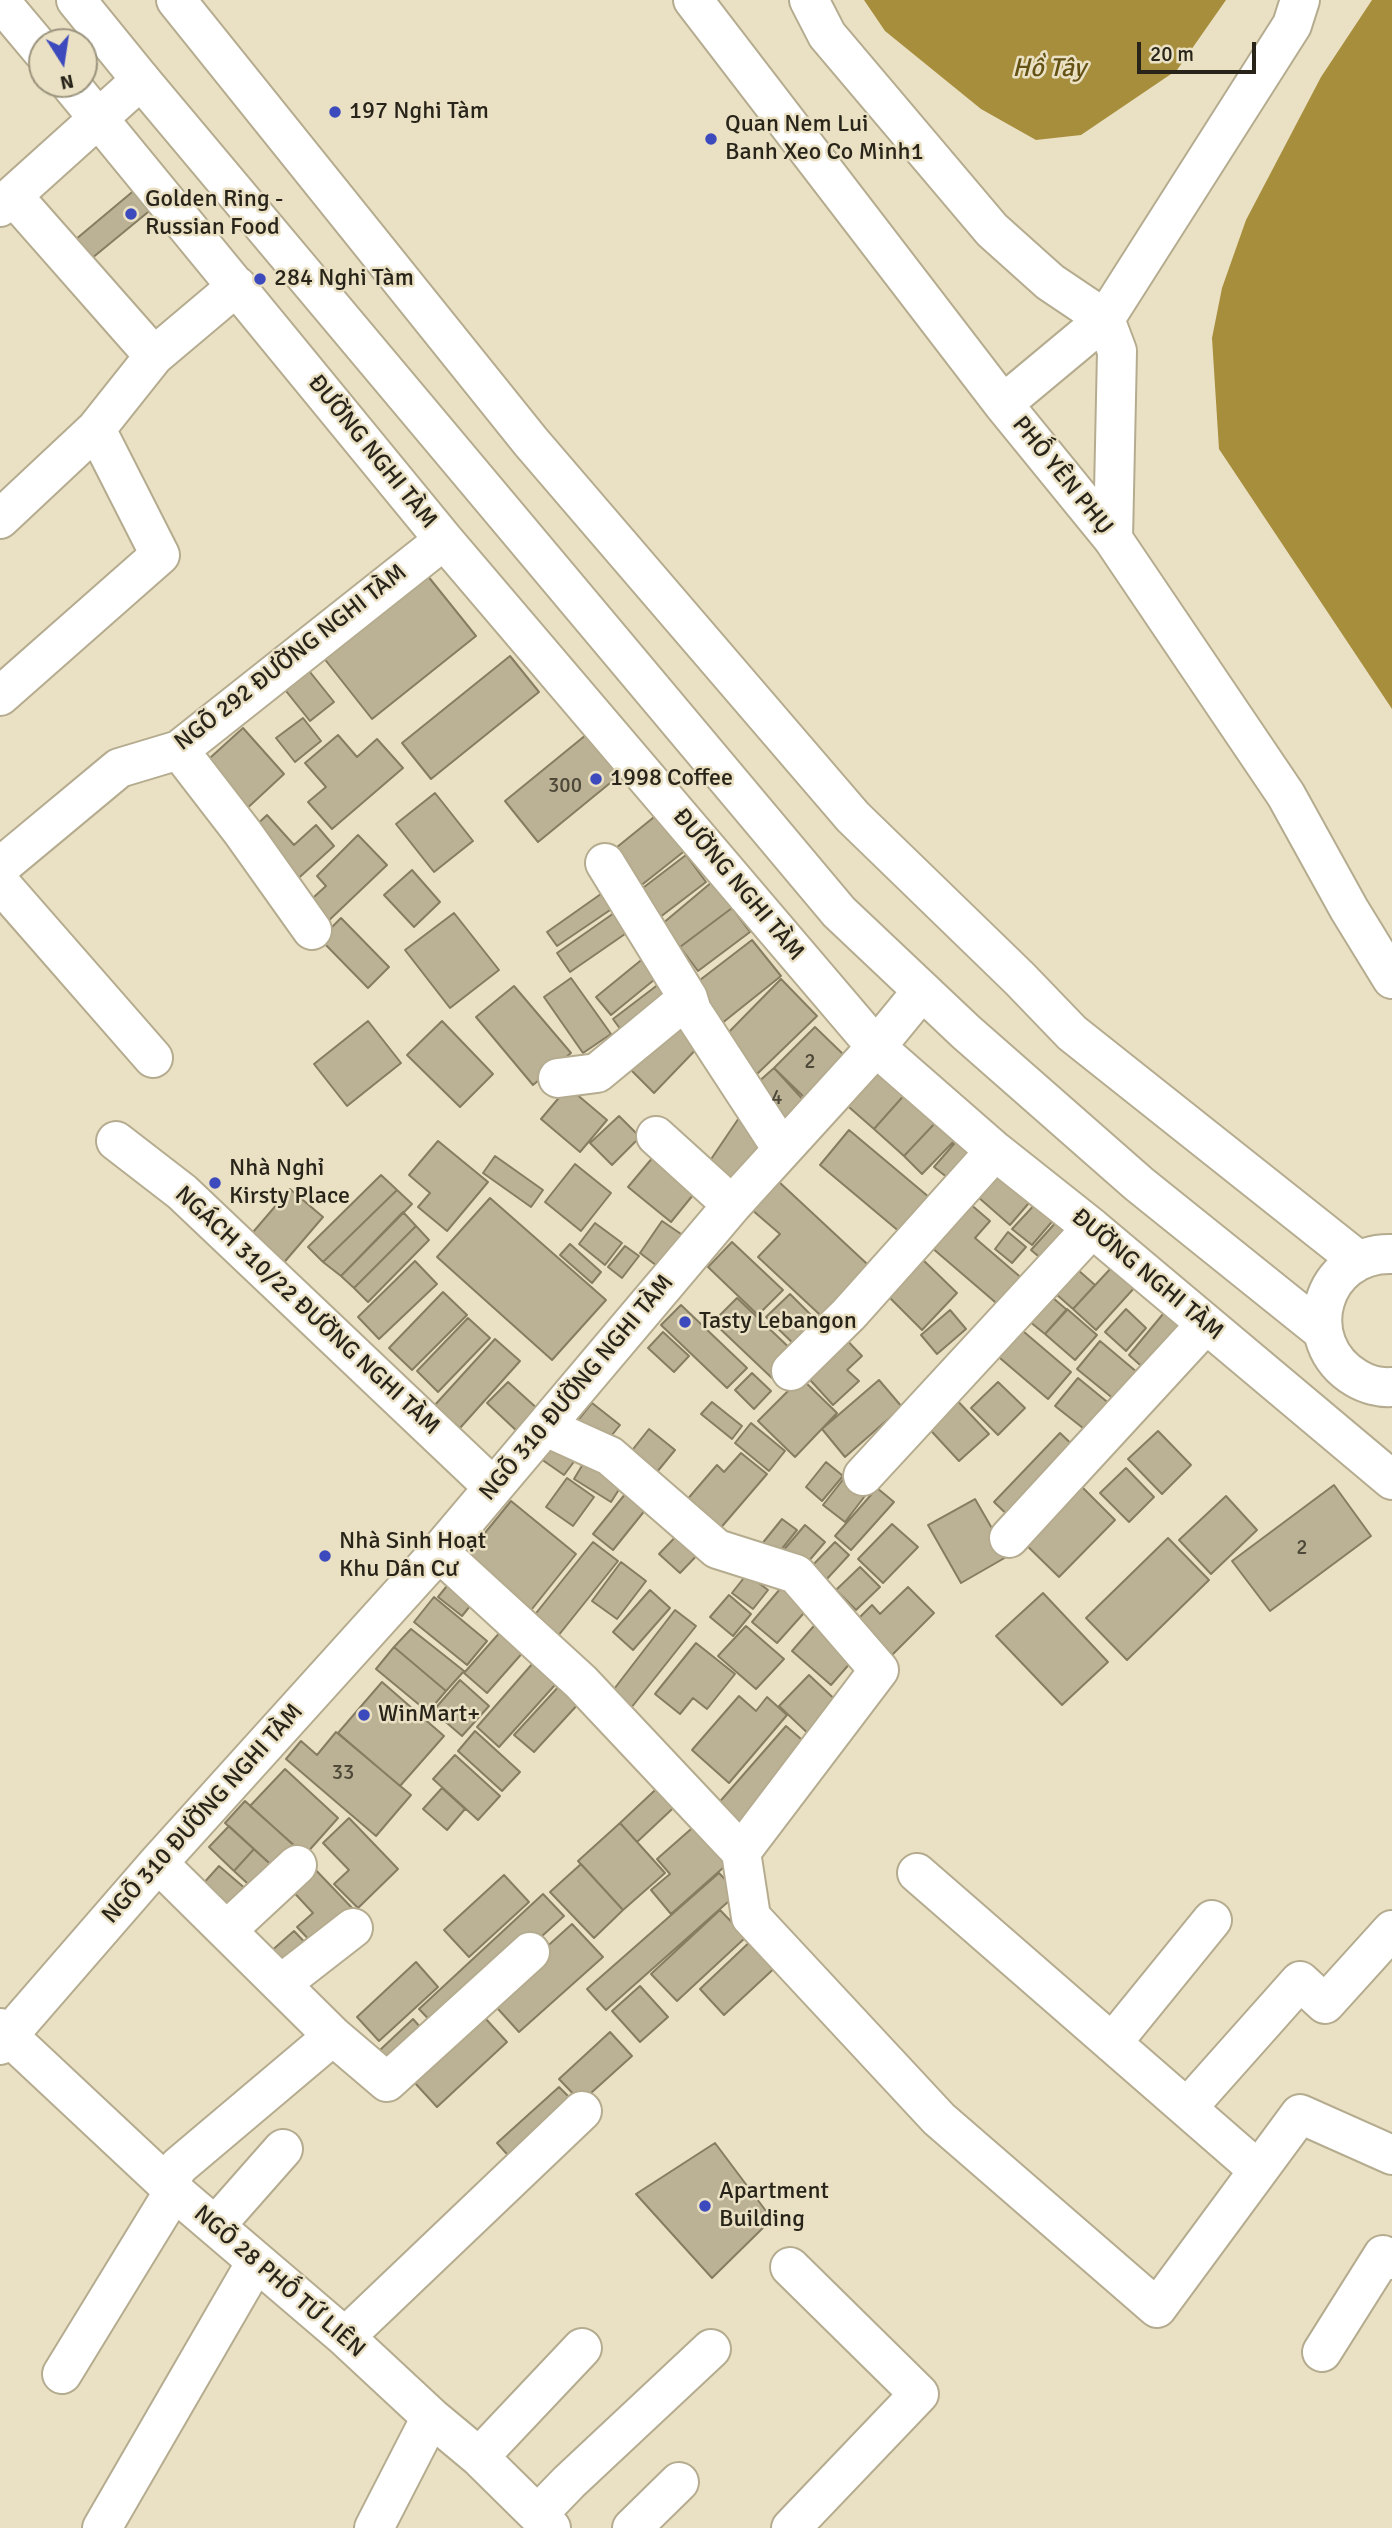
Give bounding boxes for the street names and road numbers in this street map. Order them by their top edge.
street label: ĐƯỜNG NGHI TÀM [301,369,443,535]
street label: PHỐ YÊN PHỤ [1006,411,1118,541]
street label: NGÕ 292 ĐƯỜNG NGHI TÀM [169,559,413,757]
street label: ĐƯỜNG NGHI TÀM [666,803,810,967]
street label: NGÁCH 310/22 ĐƯỜNG NGHI TÀM [169,1181,445,1441]
street label: ĐƯỜNG NGHI TÀM [1065,1203,1229,1347]
street label: NGÕ 310 ĐƯỜNG NGHI TÀM [474,1269,680,1507]
street label: NGÕ 310 ĐƯỜNG NGHI TÀM [96,1698,310,1930]
street label: NGÕ 28 PHỐ TỨ LIÊN [187,2200,371,2364]

